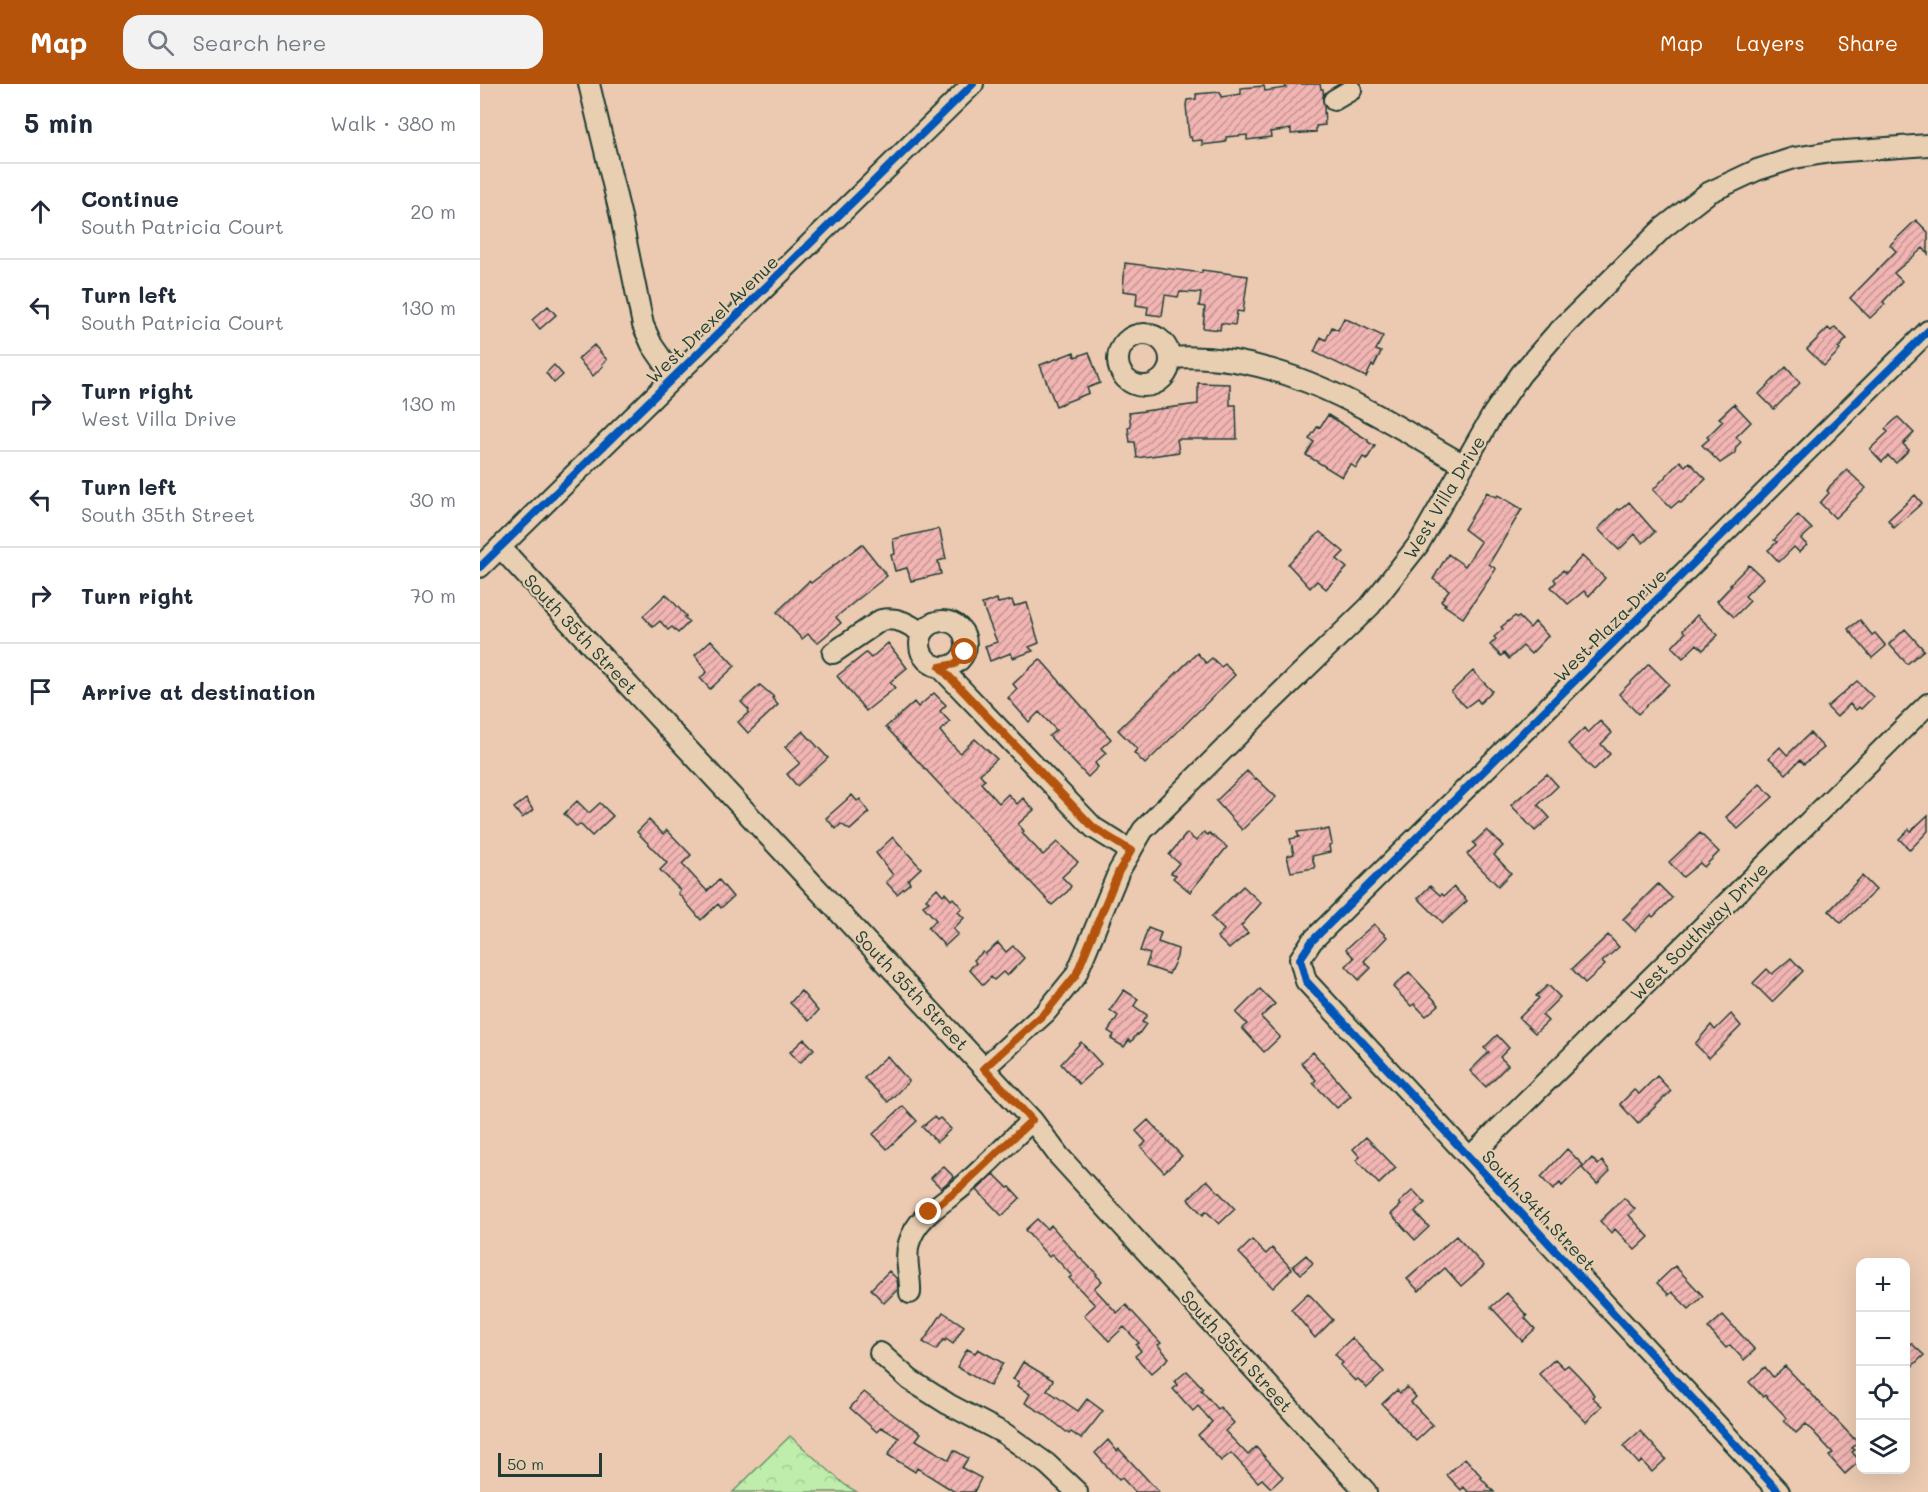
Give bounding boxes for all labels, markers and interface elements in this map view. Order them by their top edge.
search box [123,15,543,69]
text: Map [30,24,87,60]
icon: search [144,26,177,59]
text: Search here [192,28,326,57]
text: Map [1660,29,1703,56]
text: Layers [1736,29,1805,56]
text: Share [1838,29,1898,56]
text: 5 min [24,106,93,140]
text: Walk · 380 m [330,110,456,136]
text: Continue [81,184,179,213]
icon: ahead [24,195,57,228]
text: 20 m [410,198,456,224]
text: South Patricia Court [81,213,284,239]
street label: West Drexel Avenue [641,250,783,388]
text: Turn left [81,280,177,309]
icon: left [24,291,57,324]
text: 130 m [401,294,456,320]
text: South Patricia Court [81,309,284,335]
text: Turn right [81,376,193,405]
icon: right [24,387,57,420]
text: 130 m [401,390,456,416]
text: West Villa Drive [81,405,237,431]
street label: West Villa Drive [1398,431,1490,563]
text: Turn left [81,472,177,501]
icon: left [24,483,57,516]
text: 30 m [410,486,456,512]
text: South 35th Street [81,501,255,527]
street label: West Plaza Drive [1548,563,1672,687]
street label: South 35th Street [519,569,643,699]
icon: right [24,579,57,612]
text: Turn right [81,581,193,610]
text: 70 m [410,582,456,608]
route start [951,638,977,664]
icon: arrive [24,675,57,708]
text: Arrive at destination [81,677,316,706]
street label: West Southway Drive [1625,857,1773,1005]
street label: South 35th Street [850,925,974,1055]
street label: South 34th Street [1477,1145,1601,1275]
route end [915,1198,941,1224]
map controls [1856,1258,1910,1474]
button: + [1856,1258,1910,1312]
street label: South 35th Street [1176,1285,1298,1417]
button: − [1856,1312,1910,1366]
button: locate [1856,1366,1910,1420]
button: layers [1856,1420,1910,1474]
scale bar [498,1450,602,1478]
text: 50 m [507,1453,544,1474]

